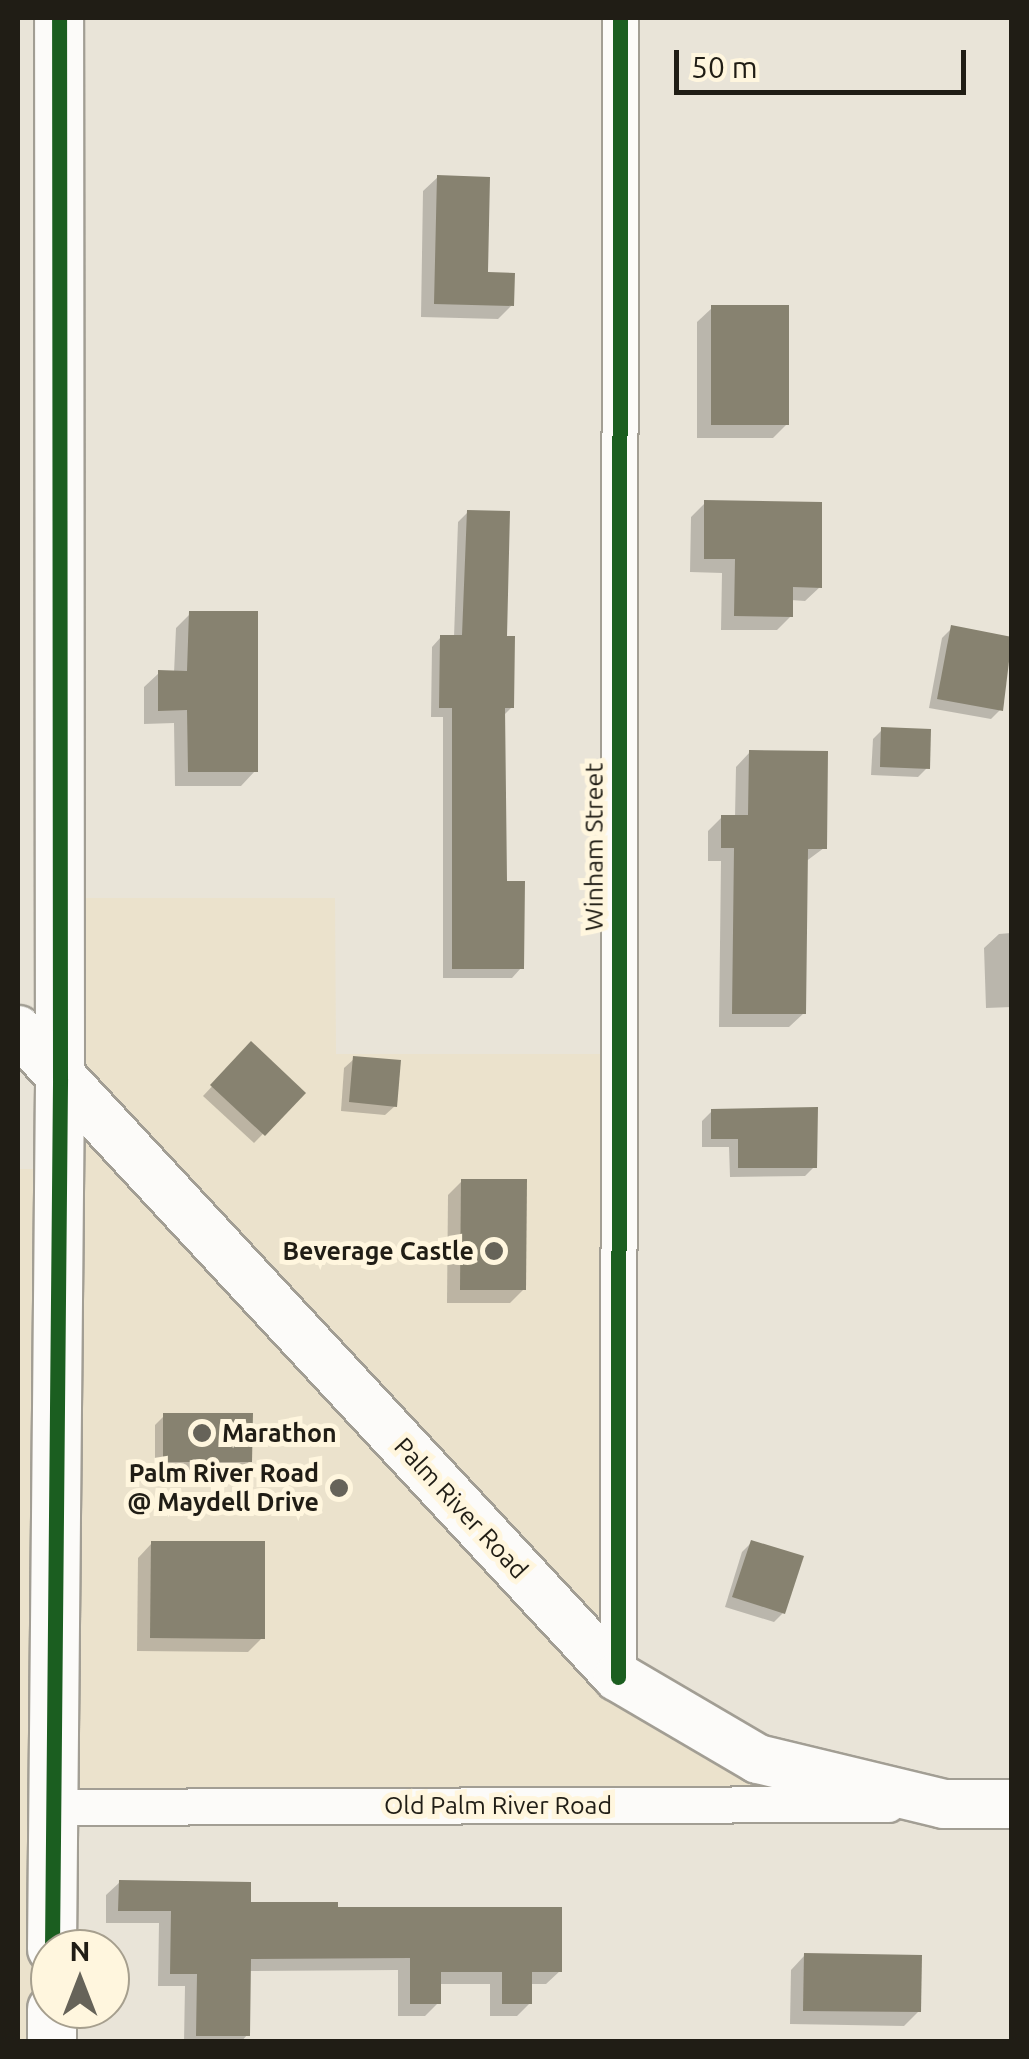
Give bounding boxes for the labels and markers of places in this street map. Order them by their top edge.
place label: Beverage Castle [283,1236,474,1266]
marker: Beverage Castle [483,1240,505,1262]
place label: Marathon [222,1418,337,1448]
marker: Marathon [191,1422,213,1444]
place label: Palm River Road @ Maydell Drive [127,1459,319,1518]
marker: Palm River Road @ Maydell Drive [328,1477,350,1499]

